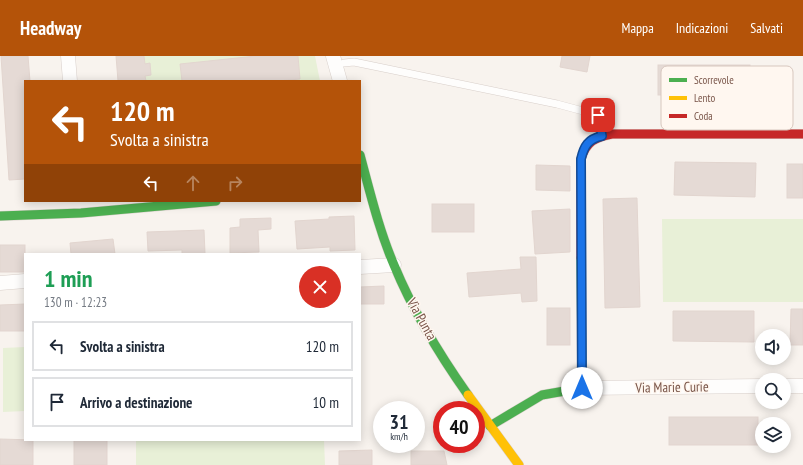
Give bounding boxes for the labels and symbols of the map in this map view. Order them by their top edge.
legend [661,66,793,130]
text: Scorrevole [694,73,734,87]
text: Lento [694,91,715,105]
pin [581,98,615,132]
text: Coda [694,109,713,123]
street label: Via Punta [403,294,441,343]
position arrow [561,367,603,409]
street label: Via Marie Curie [634,377,709,397]
speed limit sign: 40 [433,401,485,453]

